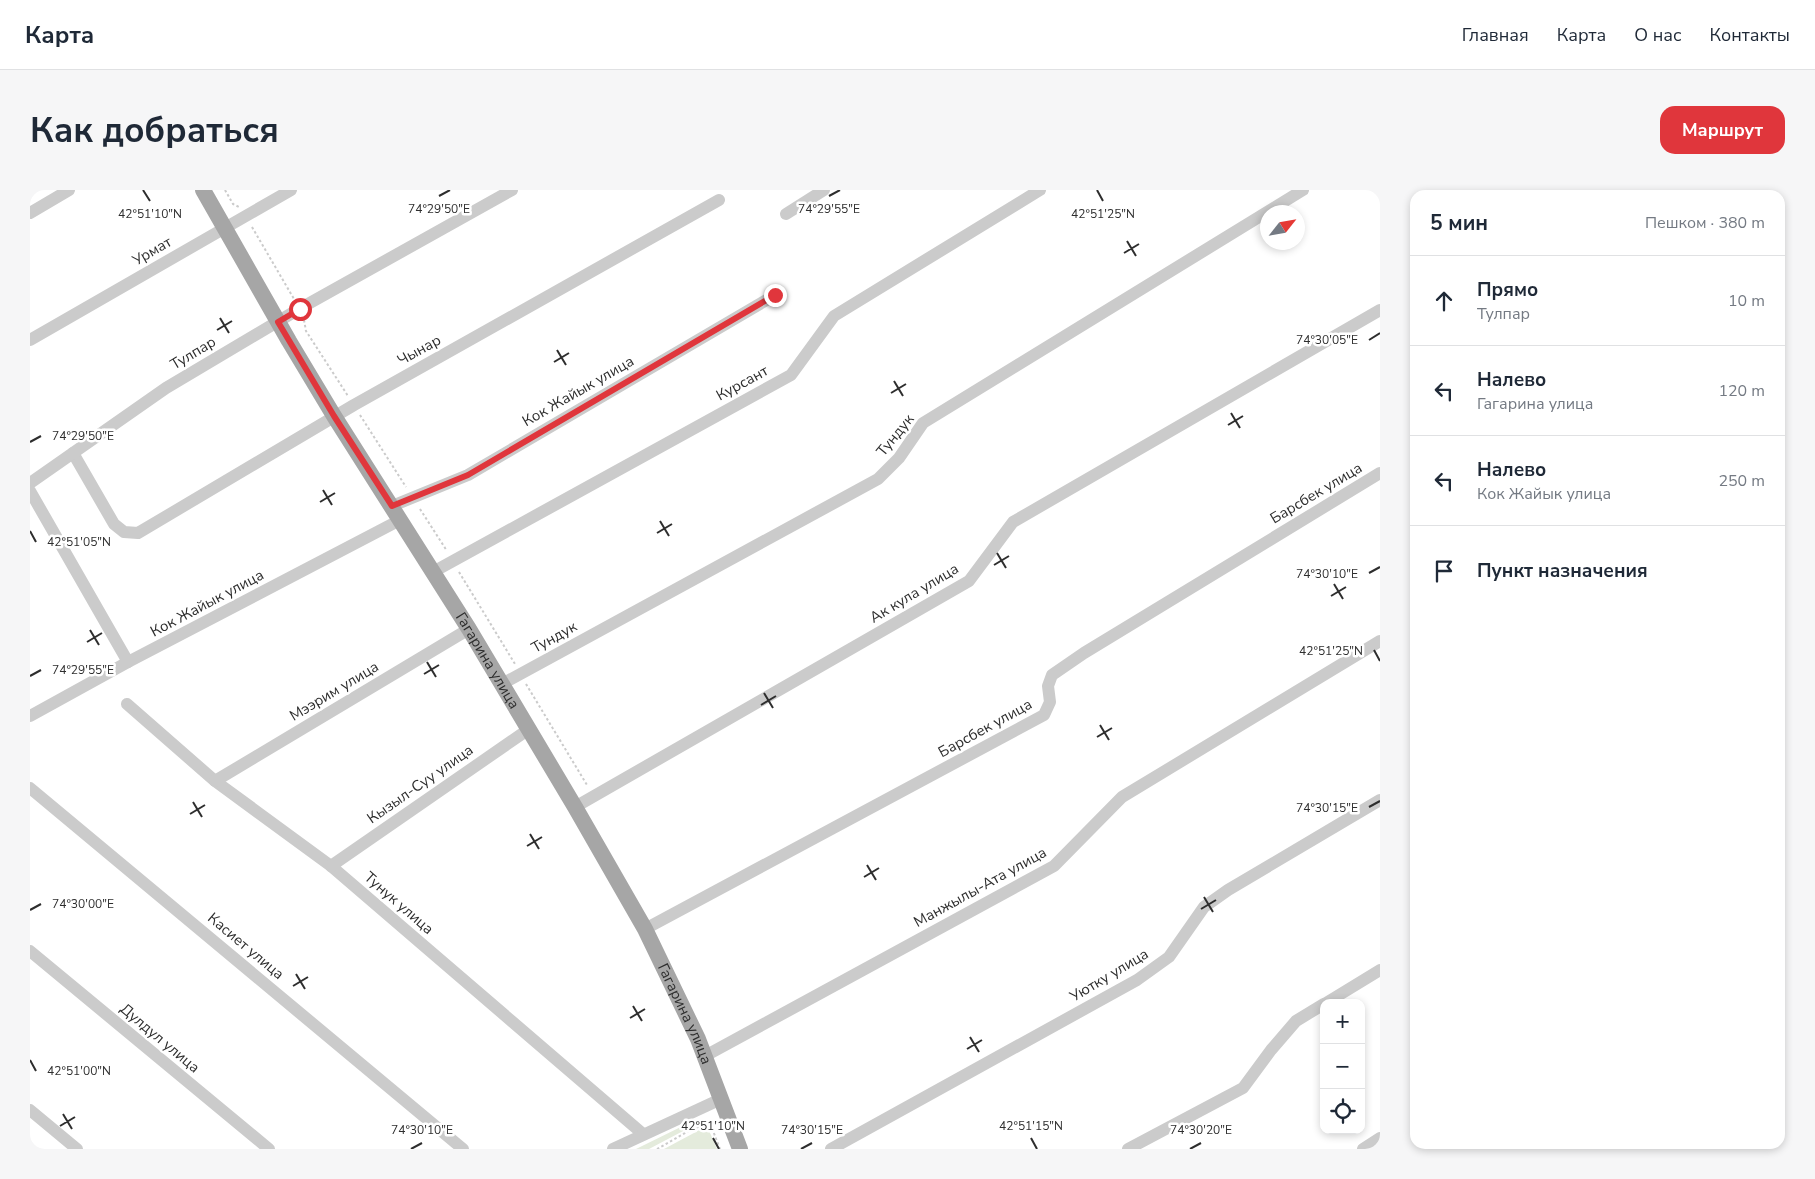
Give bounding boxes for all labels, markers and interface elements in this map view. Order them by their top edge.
text: Карта [25,19,94,51]
text: Главная [1462,23,1529,47]
text: Карта [1557,23,1606,47]
text: О нас [1634,23,1682,47]
text: Контакты [1710,23,1790,47]
button: Маршрут [1660,106,1785,154]
text: Как добраться [30,107,279,154]
text: 74°29'50"E [408,201,470,217]
text: 74°29'55"E [798,201,860,217]
north arrow [1260,205,1305,250]
text: 42°51'10"N [118,206,182,222]
text: 42°51'25"N [1071,206,1135,222]
text: 5 мин [1430,209,1488,237]
text: Пешком · 380 m [1645,212,1765,234]
street label: Урмат [128,232,176,271]
text: Прямо [1477,277,1538,303]
route end [764,284,787,307]
icon: ahead [1430,287,1458,315]
text: 10 m [1728,290,1765,312]
route start [289,298,312,321]
text: Тулпар [1477,303,1530,325]
street label: Чынар [394,330,444,370]
street label: Тулпар [167,332,220,374]
text: 74°30'05"E [1296,332,1358,348]
street label: Кок Жайык улица [519,351,637,431]
street label: Курсант [712,360,772,405]
text: Налево [1477,367,1546,393]
icon: left [1430,377,1458,405]
text: 120 m [1718,380,1765,402]
text: Гагарина улица [1477,393,1593,415]
street label: Тундук [872,409,918,460]
text: 74°29'50"E [52,428,114,444]
text: Налево [1477,457,1546,483]
street label: Барсбек улица [1266,458,1366,528]
icon: left [1430,467,1458,495]
text: 250 m [1718,470,1765,492]
text: Кок Жайык улица [1477,483,1611,505]
text: 42°51'05"N [47,534,111,550]
icon: arrive [1430,557,1458,585]
text: Пункт назначения [1477,558,1648,584]
street label: Ак кула улица [866,559,962,627]
street label: Кок Жайык улица [147,565,267,641]
text: 74°30'10"E [1296,566,1358,582]
street label: Гагарина улица [451,608,524,712]
street label: Тундук [528,616,580,658]
text: 42°51'25"N [1299,643,1363,659]
street label: Мээрим улица [286,656,382,726]
text: 74°29'55"E [52,662,114,678]
street label: Барсбек улица [935,694,1035,762]
street label: Кызыл-Суу улица [363,740,477,828]
text: 74°30'15"E [1296,800,1358,816]
street label: Манжылы-Ата улица [910,842,1050,932]
street label: Тунук улица [360,867,438,939]
text: 74°30'00"E [52,896,114,912]
street label: Касиет улица [204,908,288,984]
street label: Уютку улица [1065,944,1152,1007]
street label: Гагарина улица [653,960,717,1067]
street label: Дулдул улица [116,999,204,1077]
map controls [1320,999,1365,1134]
button: + [1320,999,1365,1044]
button: − [1320,1044,1365,1089]
text: 42°51'00"N [47,1063,111,1079]
button: locate [1320,1089,1365,1134]
text: 42°51'10"N [681,1118,745,1134]
text: 42°51'15"N [999,1118,1063,1134]
text: 74°30'10"E [391,1122,453,1138]
text: 74°30'15"E [781,1122,843,1138]
text: 74°30'20"E [1170,1122,1232,1138]

